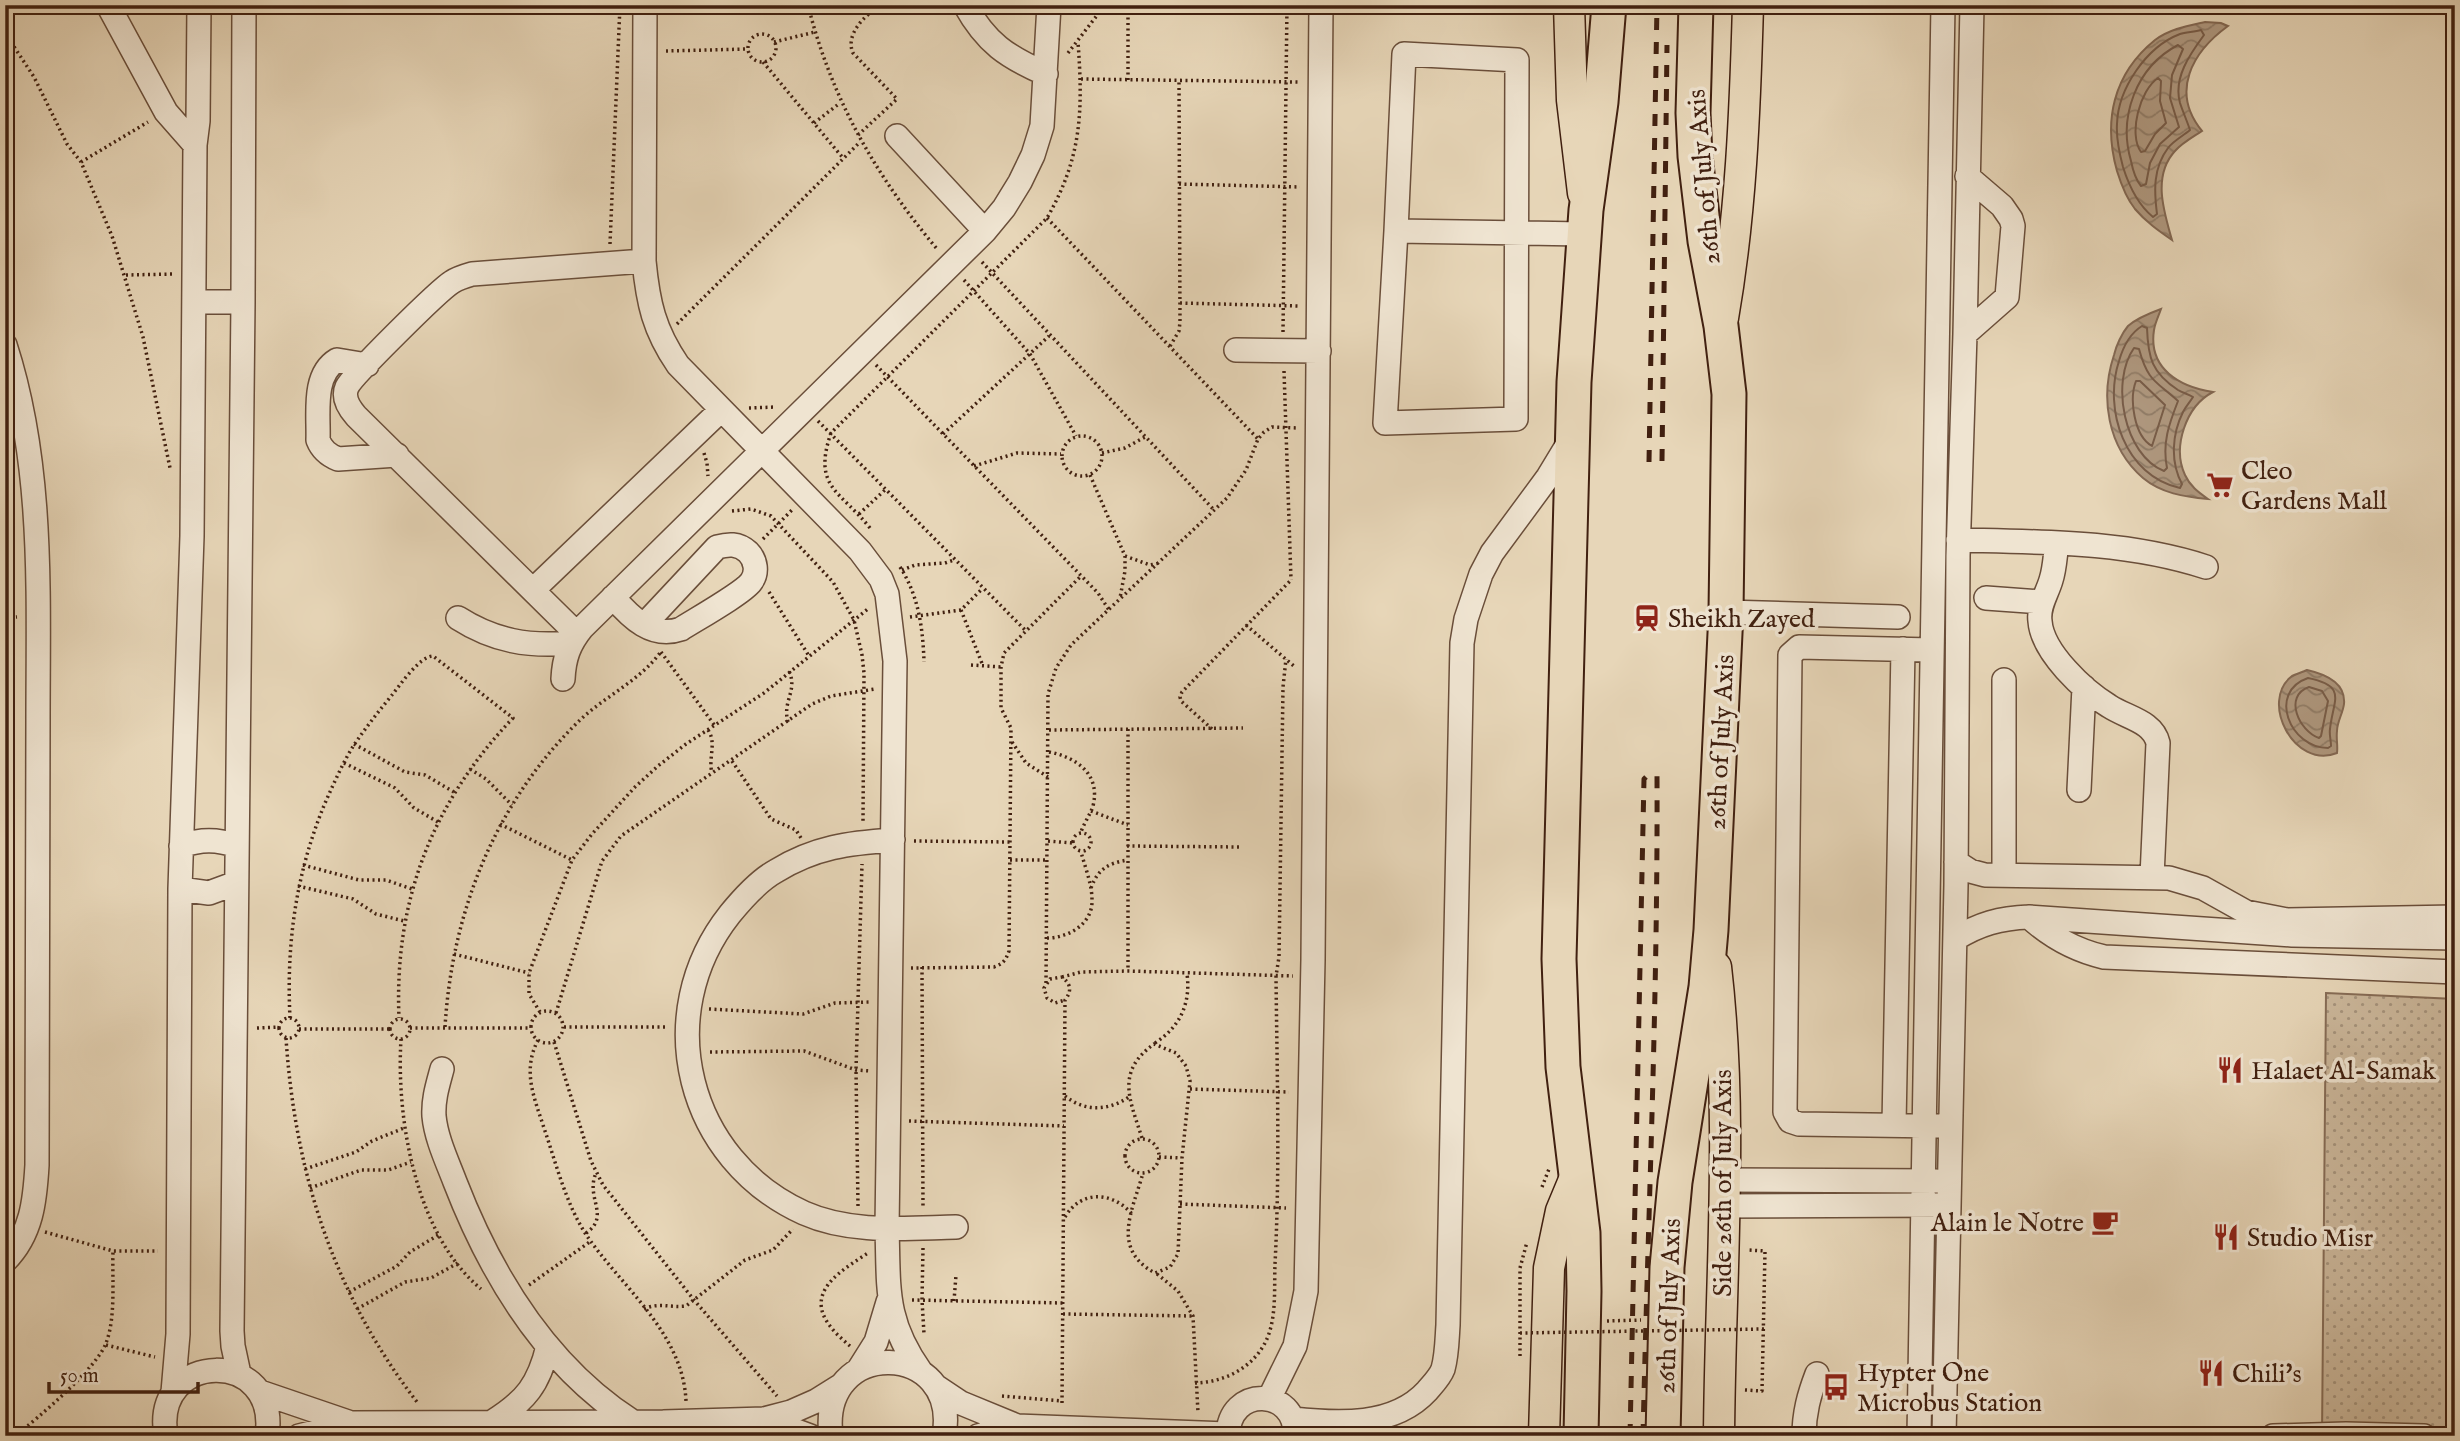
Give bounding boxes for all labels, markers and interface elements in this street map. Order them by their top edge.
street label: 26th of July Axis [1680,88,1729,266]
place label: Cleo Gardens Mall [2241,455,2388,518]
supermarket icon: Cleo Gardens Mall [2205,470,2235,500]
station icon: Sheikh Zayed [1632,603,1662,633]
place label: Sheikh Zayed [1668,603,1815,636]
street label: 26th of July Axis [1700,654,1743,831]
restaurant icon: Halaet Al-Samak [2215,1055,2245,1085]
place label: Halaet Al-Samak [2251,1055,2437,1088]
street label: Side 26th of July Axis [1707,1069,1740,1297]
place label: Alain le Notre [1930,1207,2084,1240]
cafe icon: Alain le Notre [2090,1207,2120,1237]
street label: 26th of July Axis [1650,1218,1689,1394]
restaurant icon: Studio Misr [2211,1222,2241,1252]
place label: Studio Misr [2247,1222,2374,1255]
scale bar [49,1350,198,1394]
place label: Hypter One Microbus Station [1857,1357,2042,1420]
restaurant icon: Chili's [2196,1358,2226,1388]
place label: Chili's [2232,1358,2302,1391]
text: 50 m [60,1363,99,1390]
bus stop icon: Hypter One Microbus Station [1821,1372,1851,1402]

